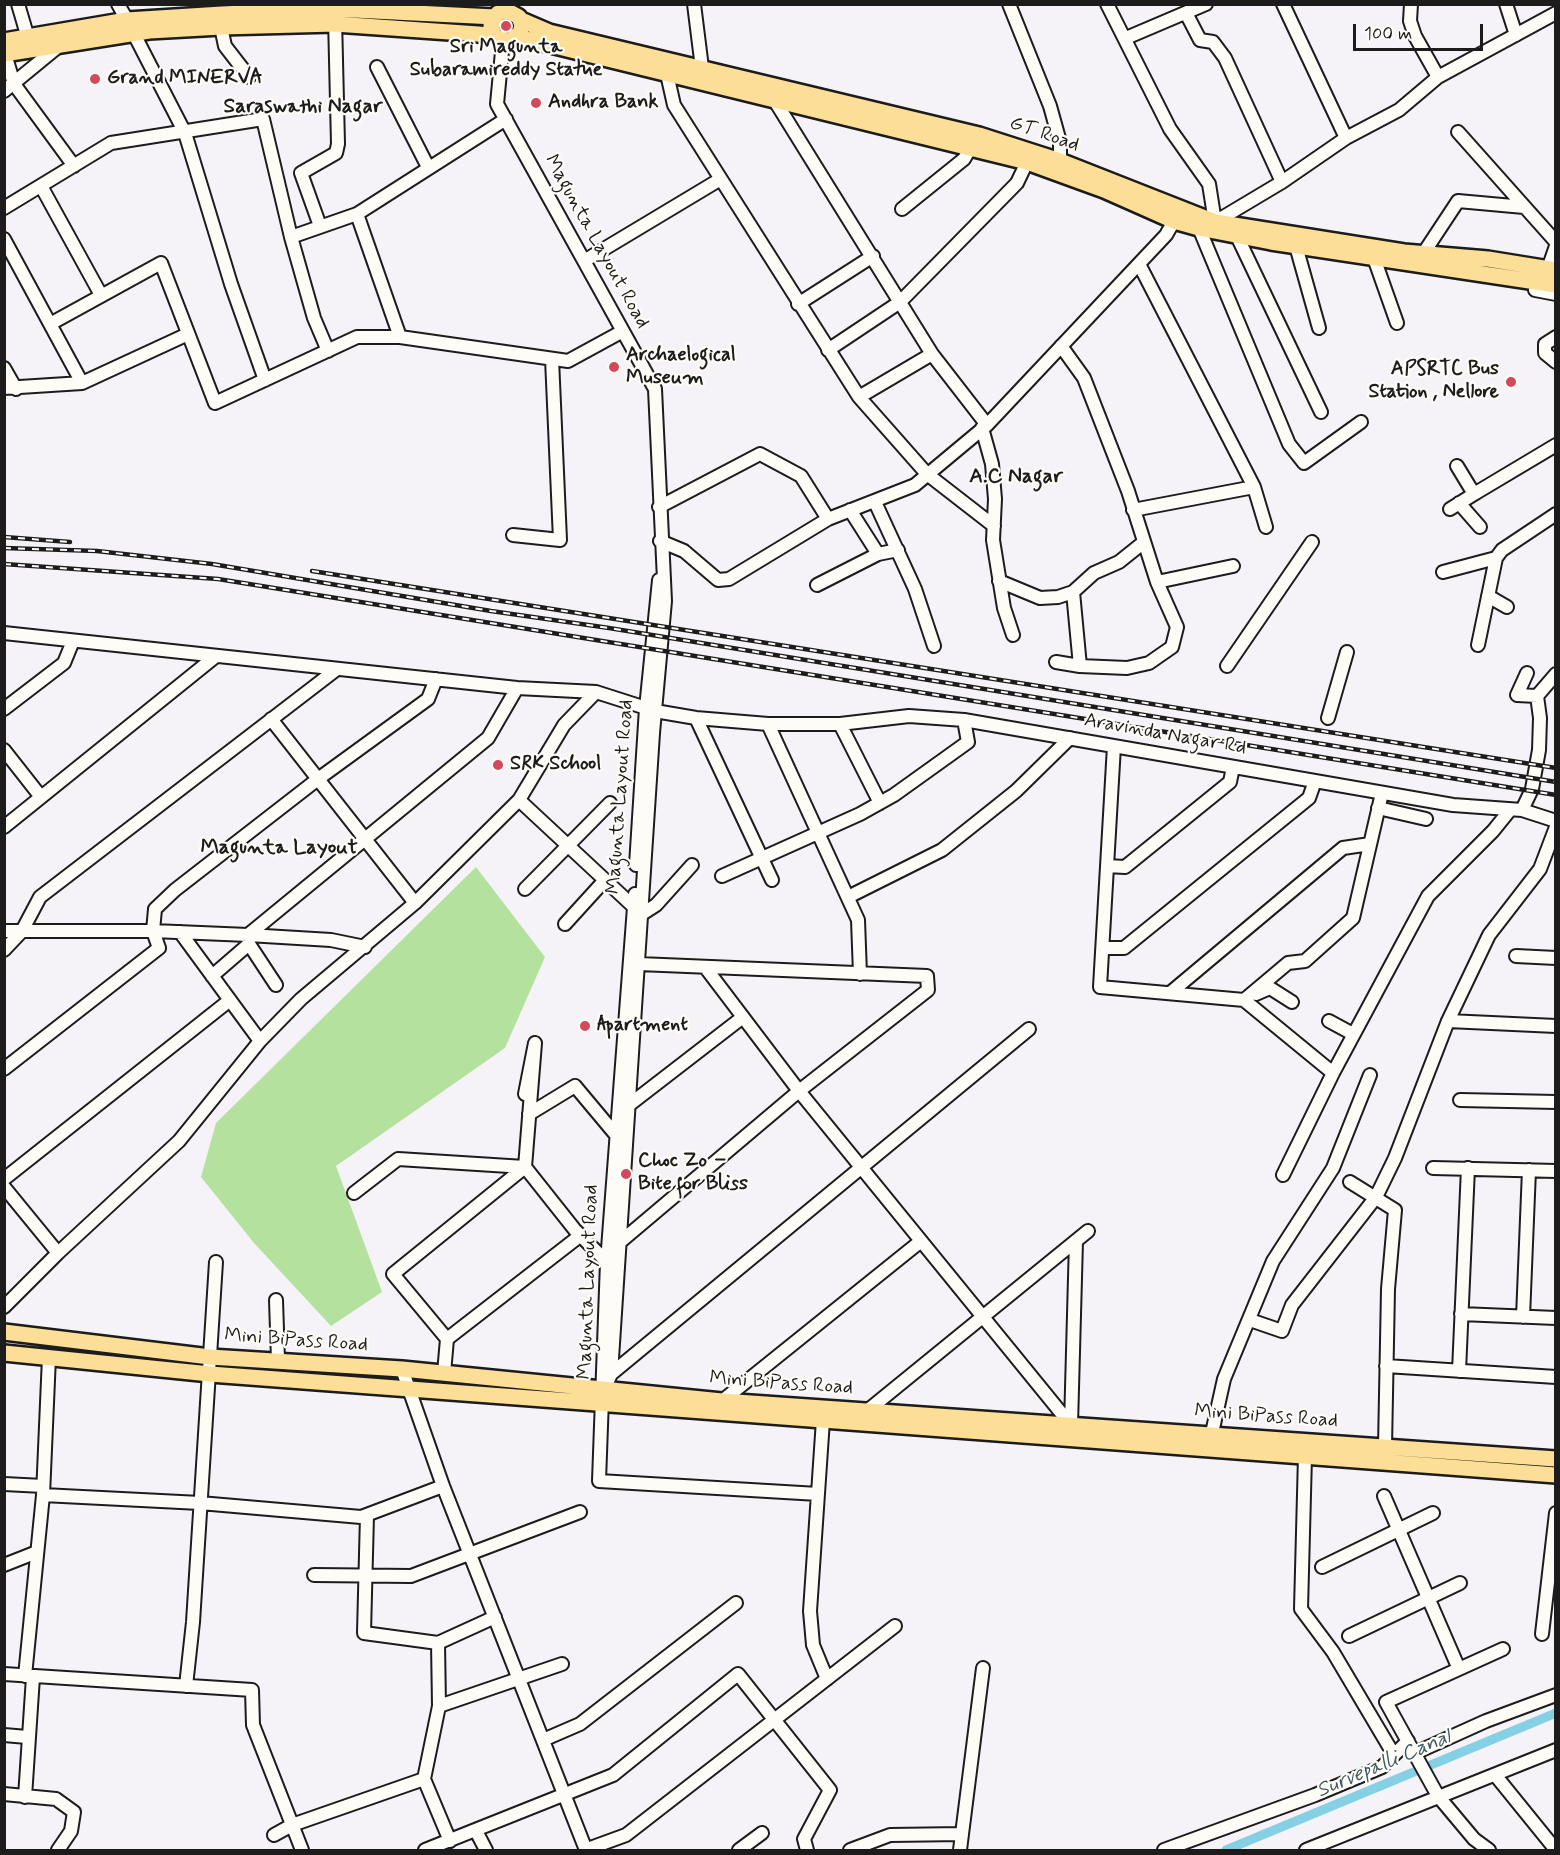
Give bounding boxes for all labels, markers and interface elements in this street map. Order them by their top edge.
scale bar [1356,12,1486,50]
marker: Sri Magunta Subaramireddy Statue [499,19,513,33]
text: 100 m [1364,22,1412,46]
place label: Sri Magunta Subaramireddy Statue [410,36,602,83]
place label: Grand MINERVA [107,67,263,91]
marker: Grand MINERVA [88,72,102,86]
place label: Andhra Bank [548,91,658,115]
district label: Saraswathi Nagar [224,95,382,121]
marker: Andhra Bank [529,96,543,110]
street label: GT Road [1006,112,1082,158]
street label: Magunta Layout Road [538,151,654,333]
place label: Archaelogical Museum [626,344,736,391]
place label: APSRTC Bus Station , Nellore [1368,358,1499,405]
marker: Archaelogical Museum [607,360,621,374]
marker: APSRTC Bus Station , Nellore [1504,375,1518,389]
district label: A.C Nagar [969,465,1063,491]
street label: Magunta Layout Road [602,699,640,895]
street label: Aravinda Nagar Rd [1082,709,1248,761]
place label: SRK School [510,753,601,777]
marker: SRK School [491,758,505,772]
district label: Magunta Layout [200,836,358,862]
place label: Apartment [597,1014,688,1038]
marker: Apartment [578,1019,592,1033]
place label: Choc Zo – Bite for Bliss [638,1150,748,1197]
marker: Choc Zo – Bite for Bliss [619,1167,633,1181]
street label: Magunta Layout Road [574,1184,604,1380]
street label: Mini BiPass Road [223,1324,369,1358]
street label: Mini BiPass Road [708,1367,854,1401]
street label: Mini BiPass Road [1193,1400,1339,1434]
water label: Survepalli Canal [1313,1725,1455,1805]

